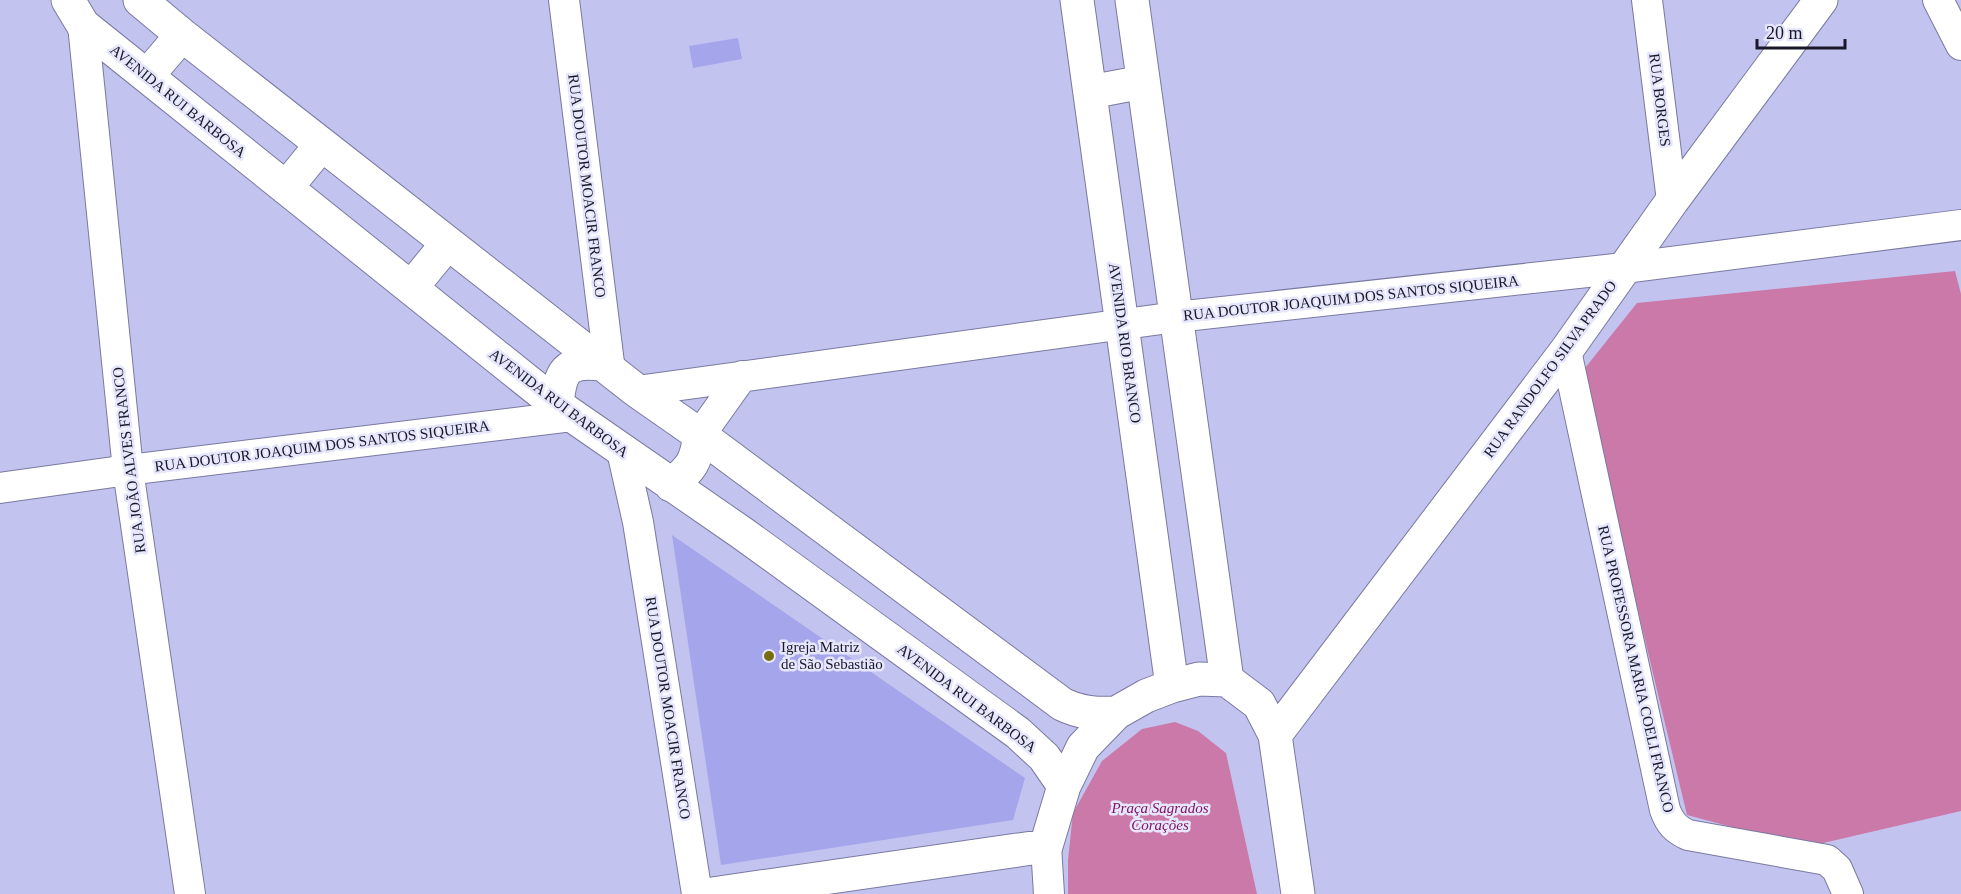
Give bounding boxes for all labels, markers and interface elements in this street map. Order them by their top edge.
scale bar [1757,12,1846,50]
text: 20 m [1766,23,1803,43]
street label: AVENIDA RUI BARBOSA [107,41,249,161]
street label: RUA BORGES [1646,52,1674,148]
street label: RUA DOUTOR MOACIR FRANCO [565,73,609,299]
street label: AVENIDA RIO BRANCO [1106,262,1144,424]
street label: RUA DOUTOR JOAQUIM DOS SANTOS SIQUEIRA [1182,272,1520,324]
street label: RUA RANDOLFO SILVA PRADO [1480,277,1620,461]
street label: AVENIDA RUI BARBOSA [486,346,632,461]
street label: RUA JOÃO ALVES FRANCO [110,366,148,554]
street label: RUA DOUTOR JOAQUIM DOS SANTOS SIQUEIRA [154,417,491,475]
street label: RUA PROFESSORA MARIA COELI FRANCO [1595,524,1677,814]
street label: RUA DOUTOR MOACIR FRANCO [642,596,694,821]
place label: Igreja Matriz de São Sebastião [781,639,883,672]
street label: AVENIDA RUI BARBOSA [894,641,1040,756]
marker: Igreja Matriz de São Sebastião [762,649,776,663]
park label: Praça Sagrados Corações [1110,800,1209,833]

